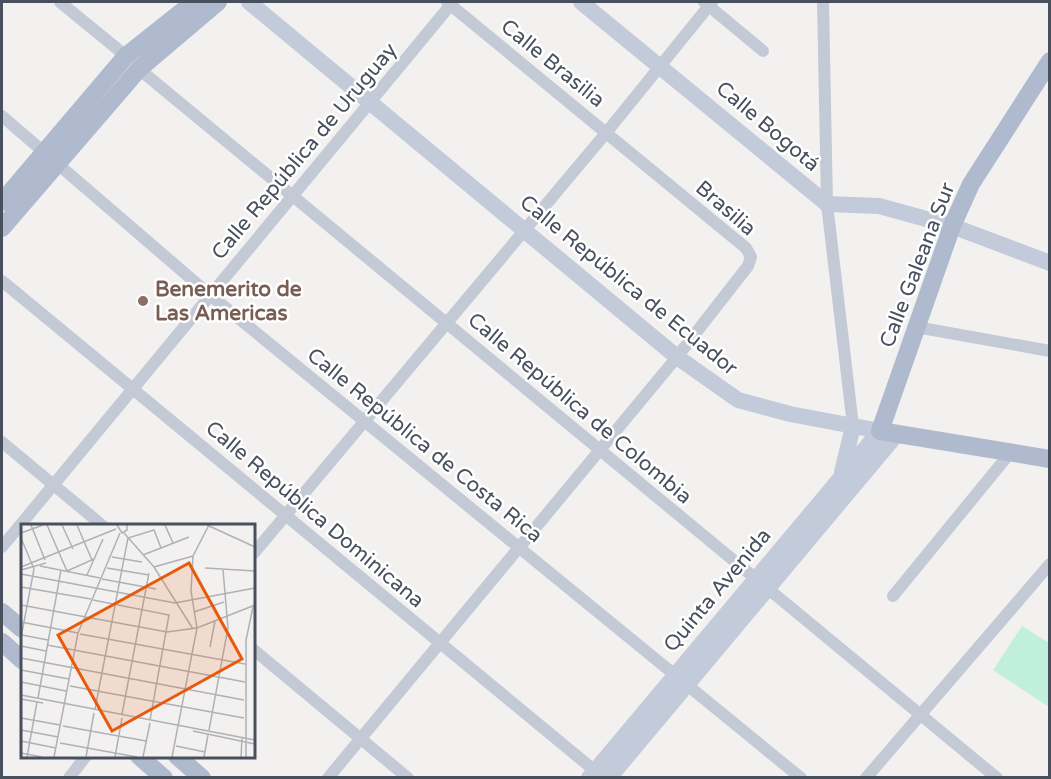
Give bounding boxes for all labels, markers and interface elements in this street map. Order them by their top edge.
street label: Calle Brasilia [496,14,610,113]
street label: Calle República de Uruguay [206,38,402,265]
street label: Calle Bogotá [711,76,824,177]
street label: Brasilia [690,175,761,241]
street label: Calle Galeana Sur [875,179,960,351]
street label: Calle República de Ecuador [515,190,743,381]
place label: Benemerito de Las Americas [155,277,302,326]
marker: Benemerito de Las Americas [136,294,150,308]
street label: Calle República de Colombia [463,307,697,509]
street label: Calle República de Costa Rica [302,343,547,548]
street label: Calle República Dominicana [200,416,429,613]
street label: Quinta Avenida [658,523,776,657]
inset map [21,524,255,758]

